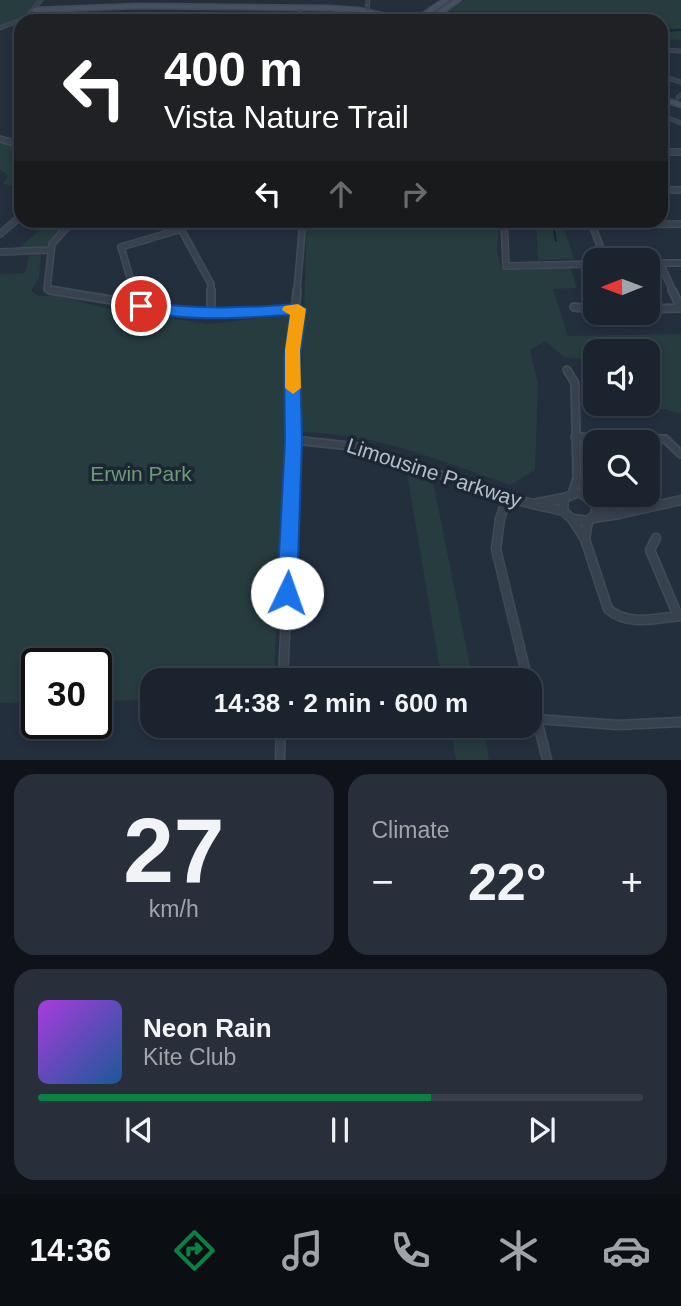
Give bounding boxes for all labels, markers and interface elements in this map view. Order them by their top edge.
icon: left [49,42,140,133]
text: 400 m [164,42,303,96]
text: Vista Nature Trail [164,99,409,135]
icon: left [249,175,287,213]
icon: ahead [322,175,360,213]
icon: right [395,175,433,213]
north arrow [583,248,660,326]
map controls [583,248,660,507]
pin [111,276,171,336]
icon: arrive [122,287,160,325]
button: sound [583,339,660,416]
button: search [583,430,660,507]
street label: Limousine Parkway [344,433,525,512]
park label: Erwin Park [90,462,192,485]
position arrow [250,556,324,630]
speed limit sign: 30 [21,648,112,739]
text: 14:38 · 2 min · 600 m [214,688,468,718]
text: 27 [123,800,224,901]
text: Climate [372,817,449,843]
text: 22° [468,853,547,911]
text: − [372,861,394,903]
text: + [621,861,643,903]
text: km/h [149,896,199,922]
text: Neon Rain [143,1013,272,1043]
text: Kite Club [143,1044,236,1070]
icon: previous [120,1111,158,1149]
icon: pause [321,1111,359,1149]
icon: next [523,1111,561,1149]
icon: directions [170,1226,219,1275]
icon: music [278,1226,327,1275]
icon: phone [386,1226,435,1275]
icon: climate [494,1226,543,1275]
icon: car [602,1226,651,1275]
text: 14:36 [30,1232,111,1268]

